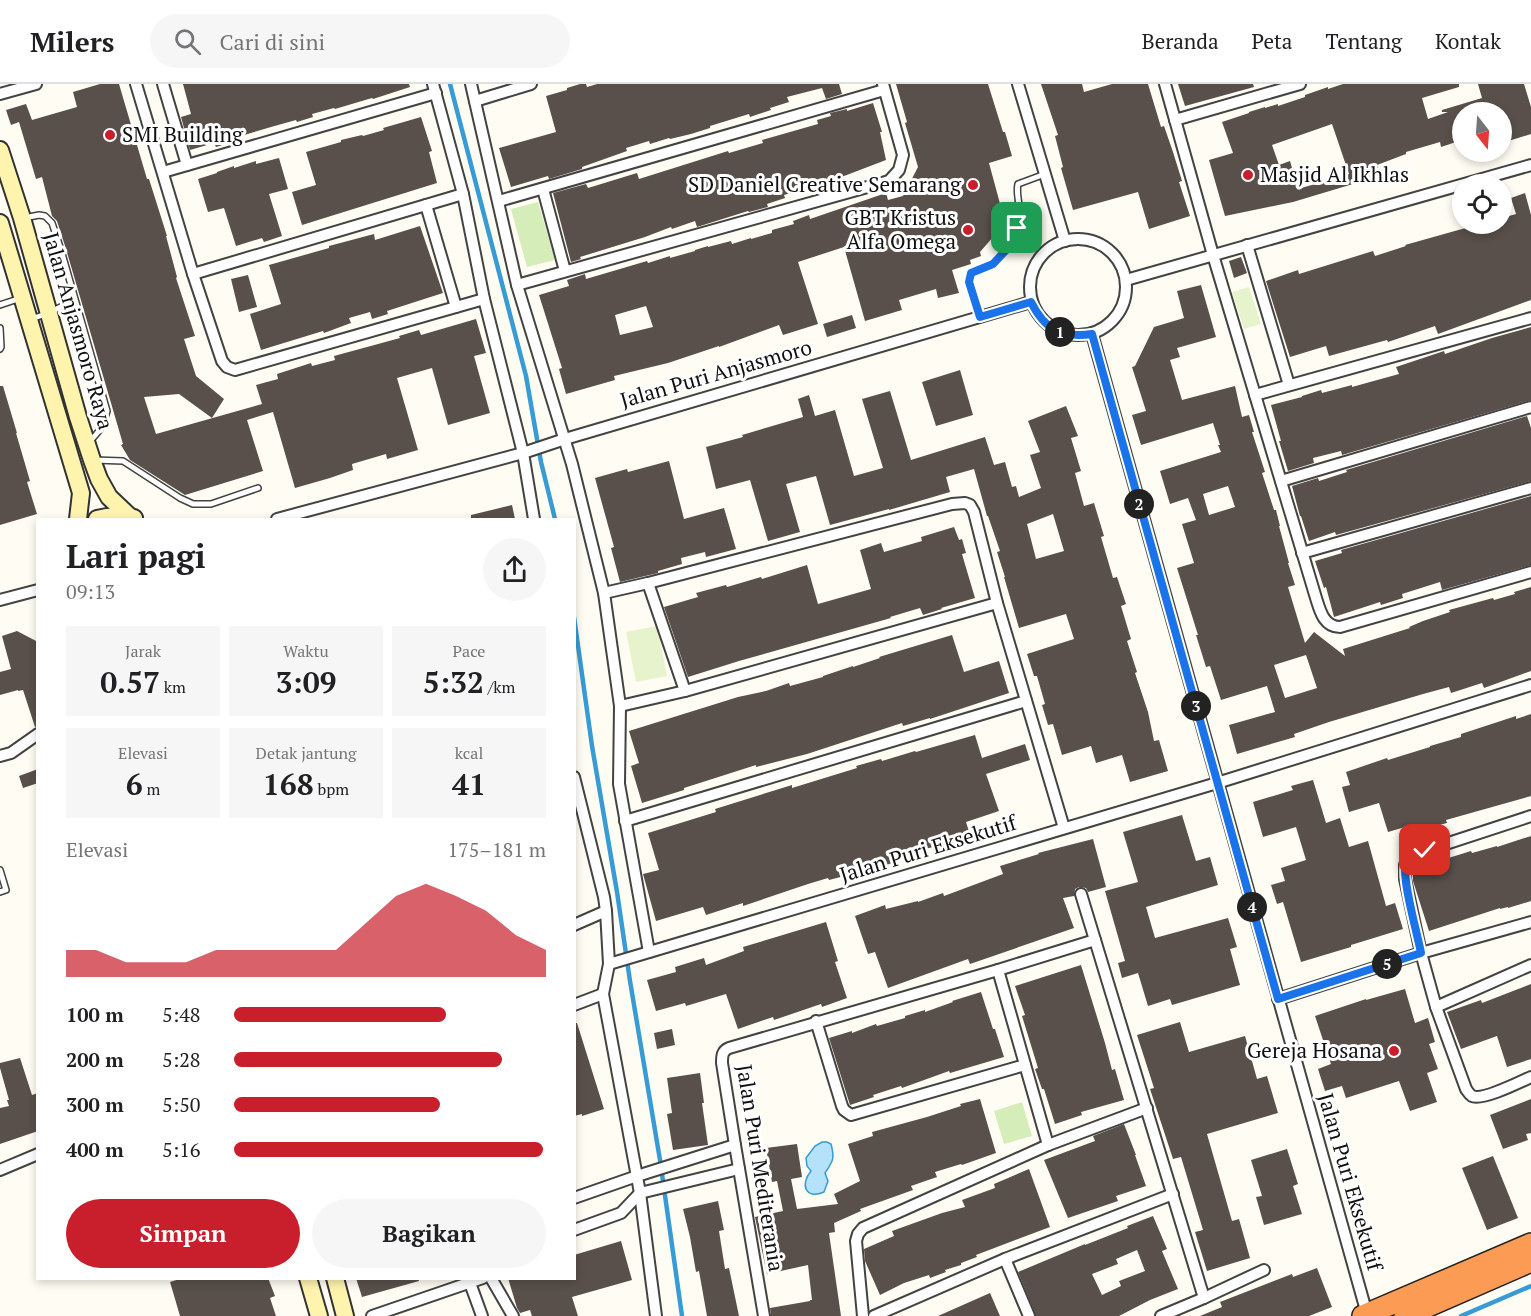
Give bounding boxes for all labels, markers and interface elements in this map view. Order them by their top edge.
search box [150,14,570,68]
text: Milers [30,23,114,60]
icon: search [171,25,204,58]
text: Cari di sini [219,27,325,56]
text: Beranda [1142,27,1219,55]
text: Peta [1252,27,1292,55]
text: Tentang [1325,27,1402,55]
text: Kontak [1435,27,1501,55]
north arrow [1452,102,1512,162]
map controls [1452,102,1512,234]
place label: SMI Building [122,120,244,148]
marker: SMI Building [103,128,117,142]
place label: Masjid Al Ikhlas [1260,160,1409,188]
marker: Masjid Al Ikhlas [1241,168,1255,182]
place label: SD Daniel Creative Semarang [688,170,962,198]
button: locate [1452,174,1512,234]
marker: SD Daniel Creative Semarang [966,178,980,192]
pin [991,202,1042,253]
place label: GBT Kristus Alfa Omega [845,203,956,255]
icon: arrive [1000,211,1033,244]
marker: GBT Kristus Alfa Omega [961,223,975,237]
street label: Jalan Anjasmoro Raya [37,229,121,433]
pin: 1 [1045,317,1075,347]
text: 1 [1055,321,1065,343]
street label: Jalan Puri Anjasmoro [617,332,815,414]
pin: 2 [1124,489,1154,519]
text: 2 [1134,493,1144,515]
text: Lari pagi [66,534,206,577]
button: share [483,538,546,601]
text: 09:13 [66,578,115,605]
text: Jarak [125,640,161,662]
text: Waktu [283,640,329,662]
text: Pace [453,640,485,662]
text: 0.57 [100,662,160,702]
text: 3:09 [275,662,337,702]
text: 5:32 [423,662,484,702]
text: km [160,676,186,698]
text: /km [484,676,515,698]
pin: 3 [1181,691,1211,721]
text: 3 [1191,695,1201,717]
text: Elevasi [118,742,168,764]
text: Detak jantung [256,742,356,764]
text: kcal [455,742,483,764]
text: 6 [126,764,143,804]
text: 168 [263,764,314,804]
text: 41 [452,764,486,804]
text: m [143,778,160,800]
text: bpm [314,778,349,800]
street label: Jalan Puri Eksekutif [836,807,1021,888]
pin [1399,824,1450,875]
icon: check [1408,833,1441,866]
text: Elevasi [66,836,128,863]
text: 175–181 m [447,836,546,863]
pin: 4 [1237,892,1267,922]
text: 4 [1247,896,1257,918]
pin: 5 [1372,949,1402,979]
text: 5 [1382,953,1392,975]
text: 100 m [66,1001,124,1028]
text: 5:48 [162,1001,201,1028]
place label: Gereja Hosana [1247,1036,1382,1064]
marker: Gereja Hosana [1387,1044,1401,1058]
text: 200 m [66,1046,124,1073]
text: 5:28 [162,1046,201,1073]
street label: Jalan Puri Mediterania [731,1062,791,1274]
street label: Jalan Puri Eksekutif [1312,1090,1390,1275]
text: 300 m [66,1091,124,1118]
text: 5:50 [162,1091,201,1118]
text: 400 m [66,1136,124,1163]
text: 5:16 [162,1136,201,1163]
button: Simpan [66,1199,300,1268]
button: Bagikan [312,1199,546,1268]

